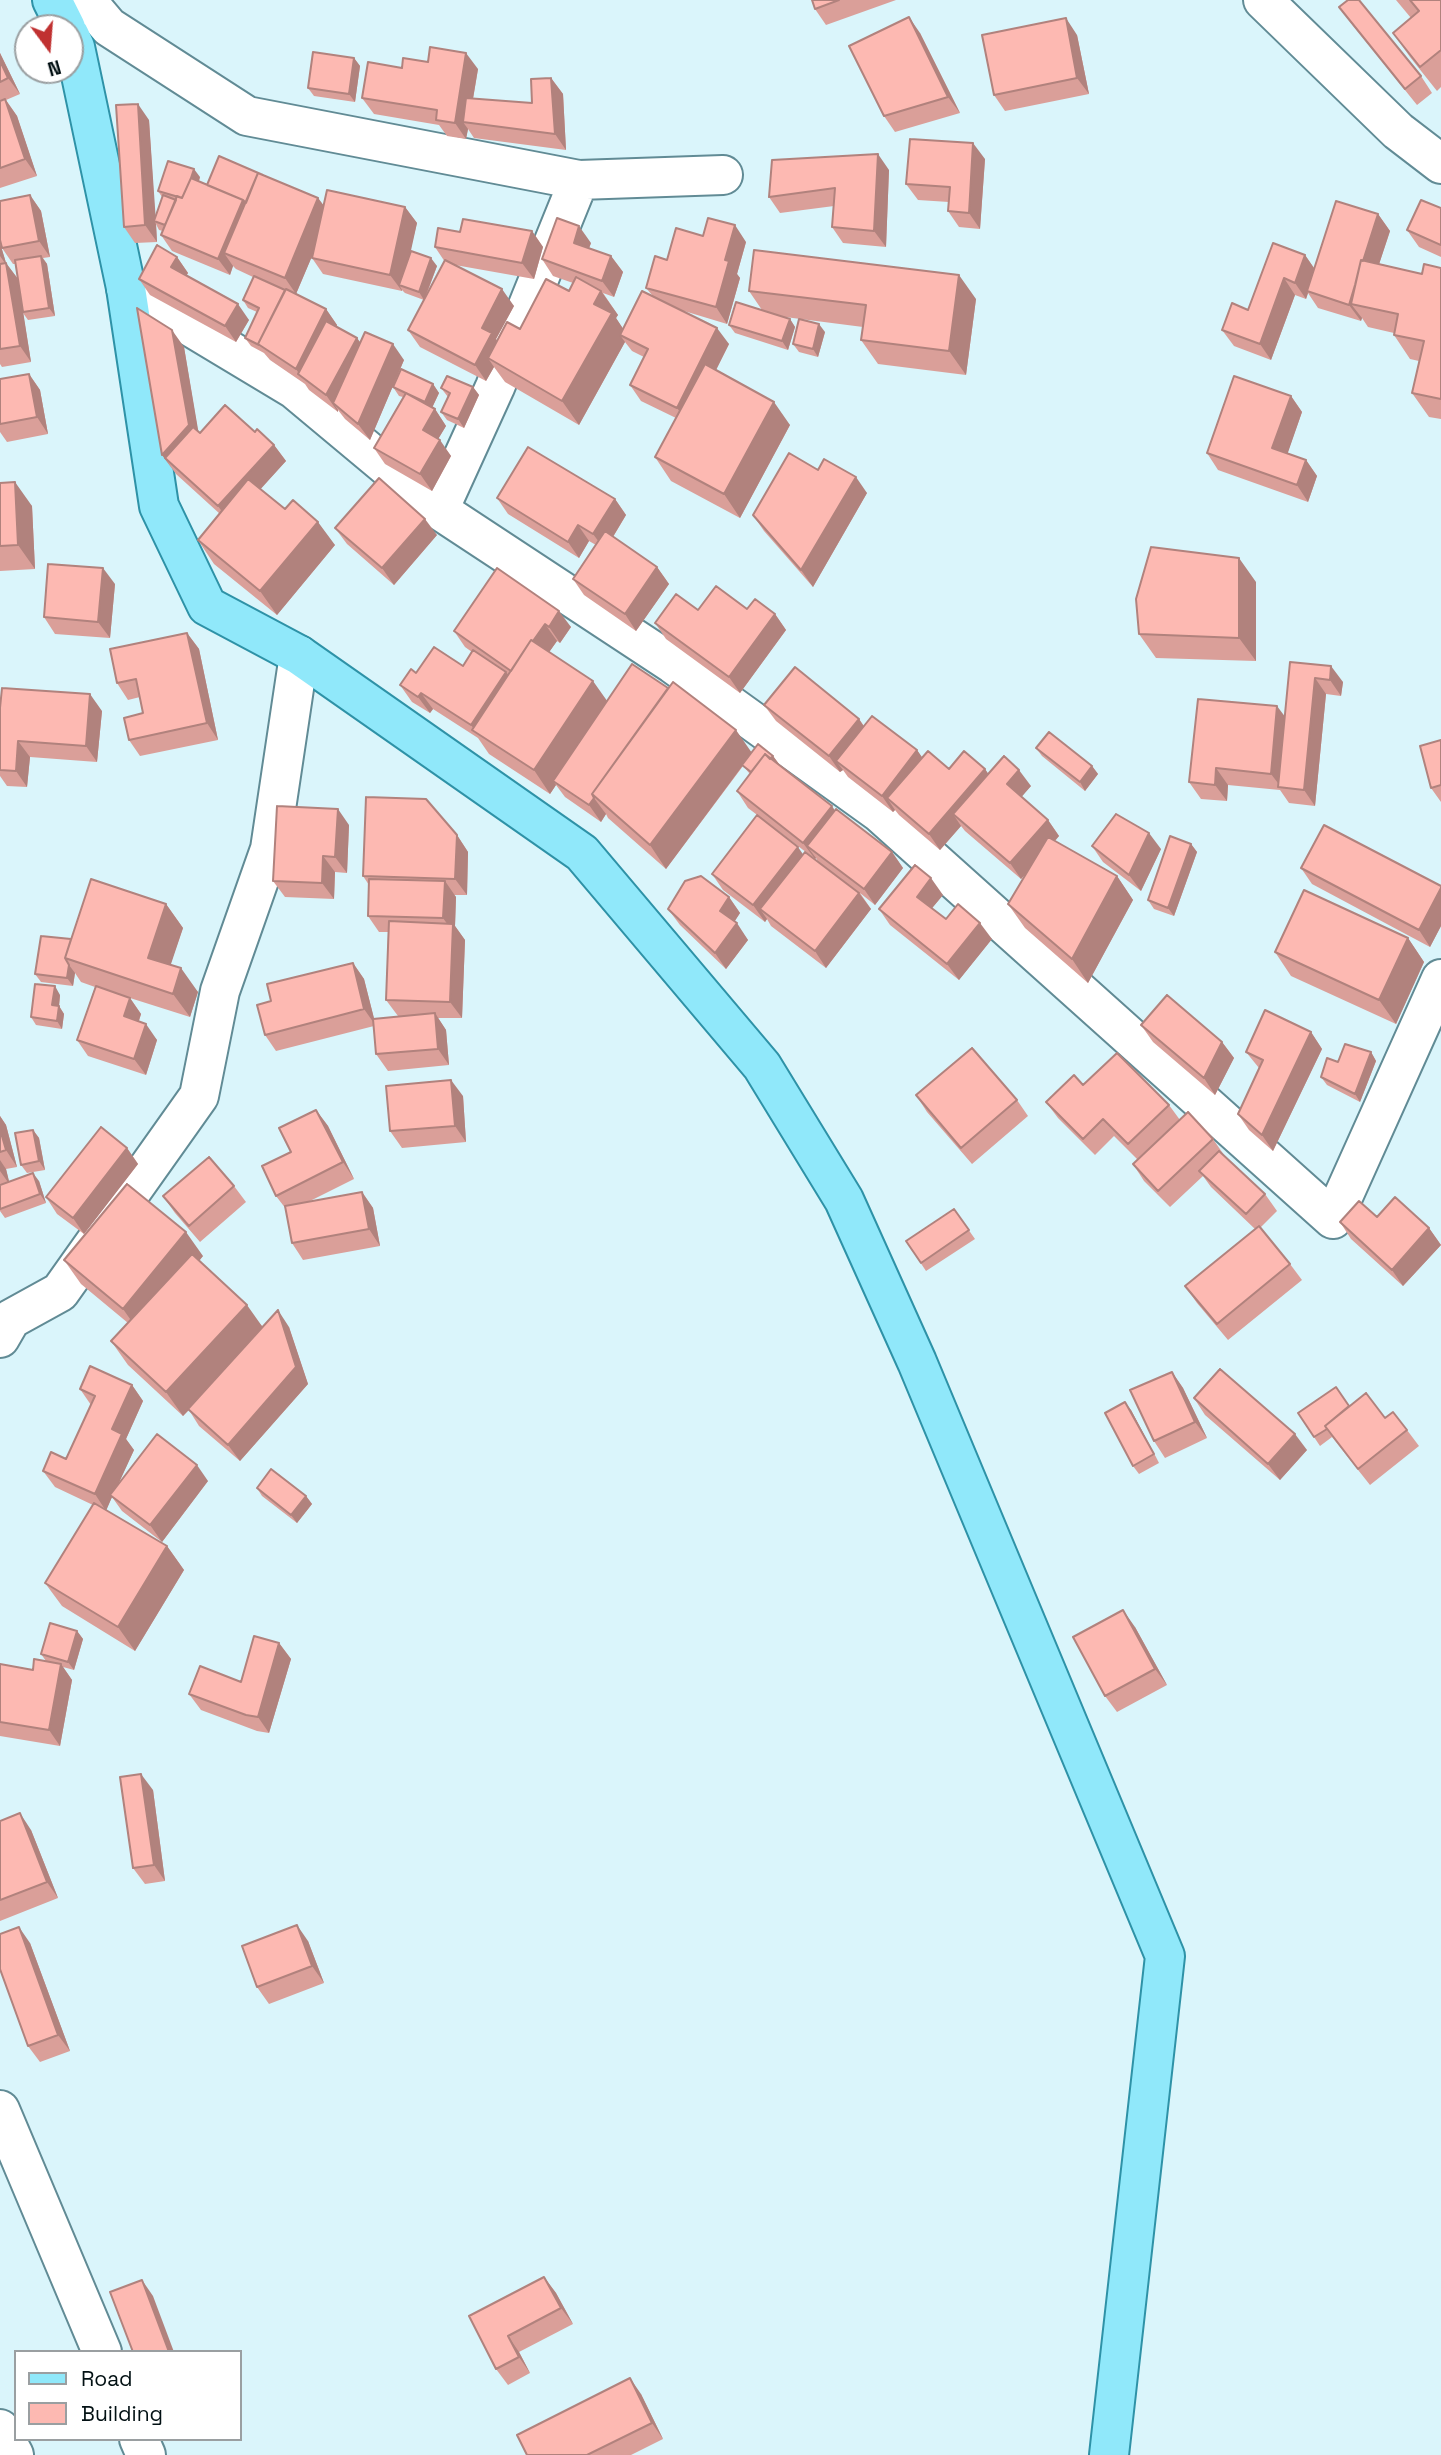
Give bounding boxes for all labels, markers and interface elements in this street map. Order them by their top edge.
north arrow [14,14,84,84]
text: N [45,54,64,82]
legend [14,2350,242,2441]
text: Road [81,2365,133,2392]
text: Building [81,2400,163,2427]

